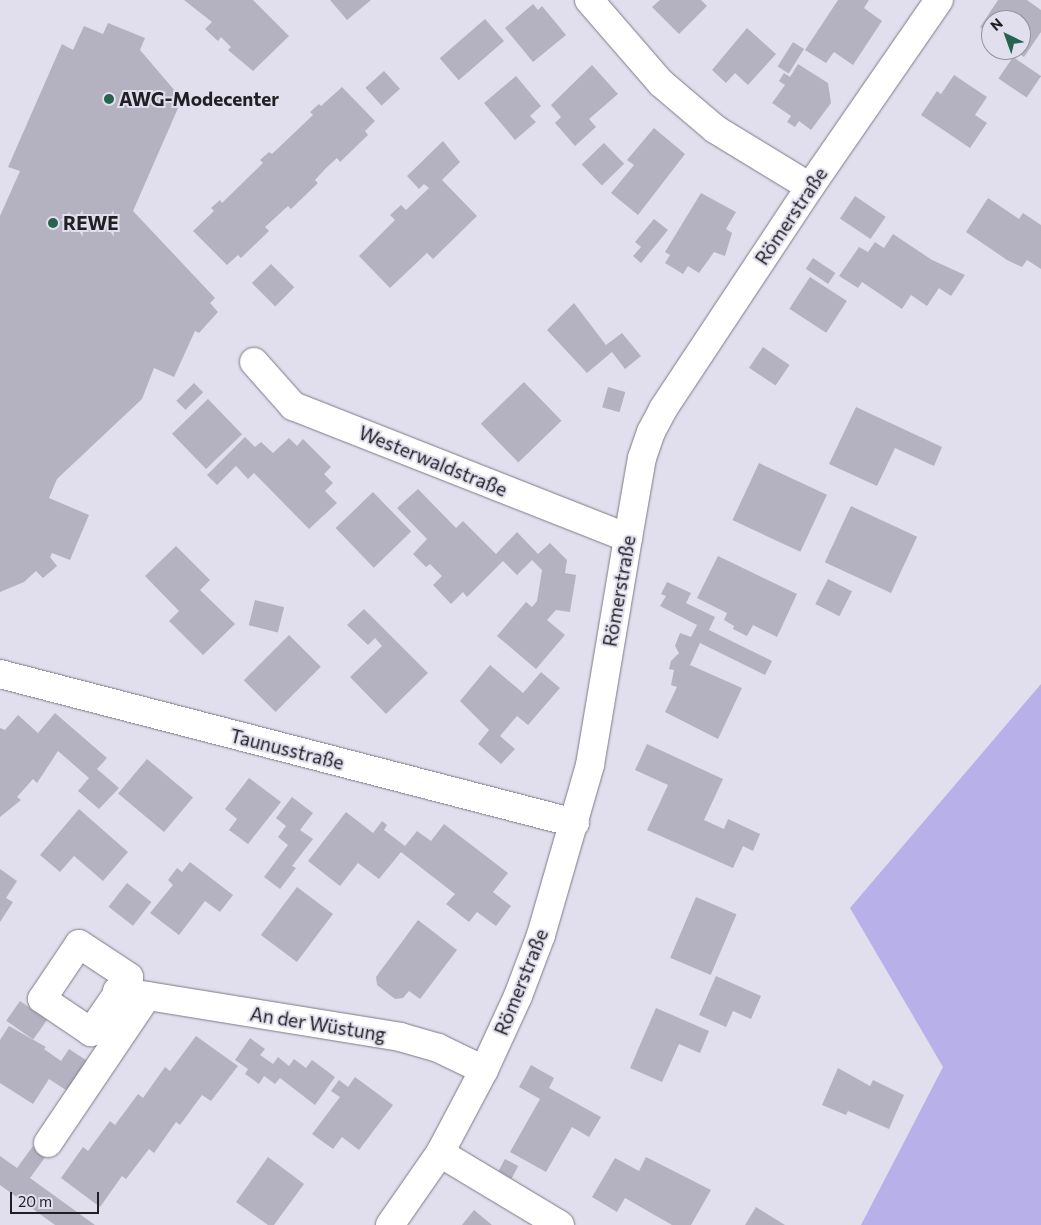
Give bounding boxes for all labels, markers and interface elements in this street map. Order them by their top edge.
north arrow [981,10,1031,60]
text: N [987,14,1006,34]
place label: AWG-Modecenter [119,88,279,110]
marker: AWG-Modecenter [103,93,115,105]
street label: Römerstraße [750,163,832,269]
place label: REWE [63,212,119,234]
marker: REWE [47,217,59,229]
street label: Westerwaldstraße [356,421,510,501]
street label: Römerstraße [598,534,640,648]
street label: Taunusstraße [228,724,346,774]
street label: Römerstraße [489,926,553,1038]
street label: An der Wüstung [249,1002,387,1046]
scale bar [12,1182,101,1214]
text: 20 m [18,1192,52,1210]

